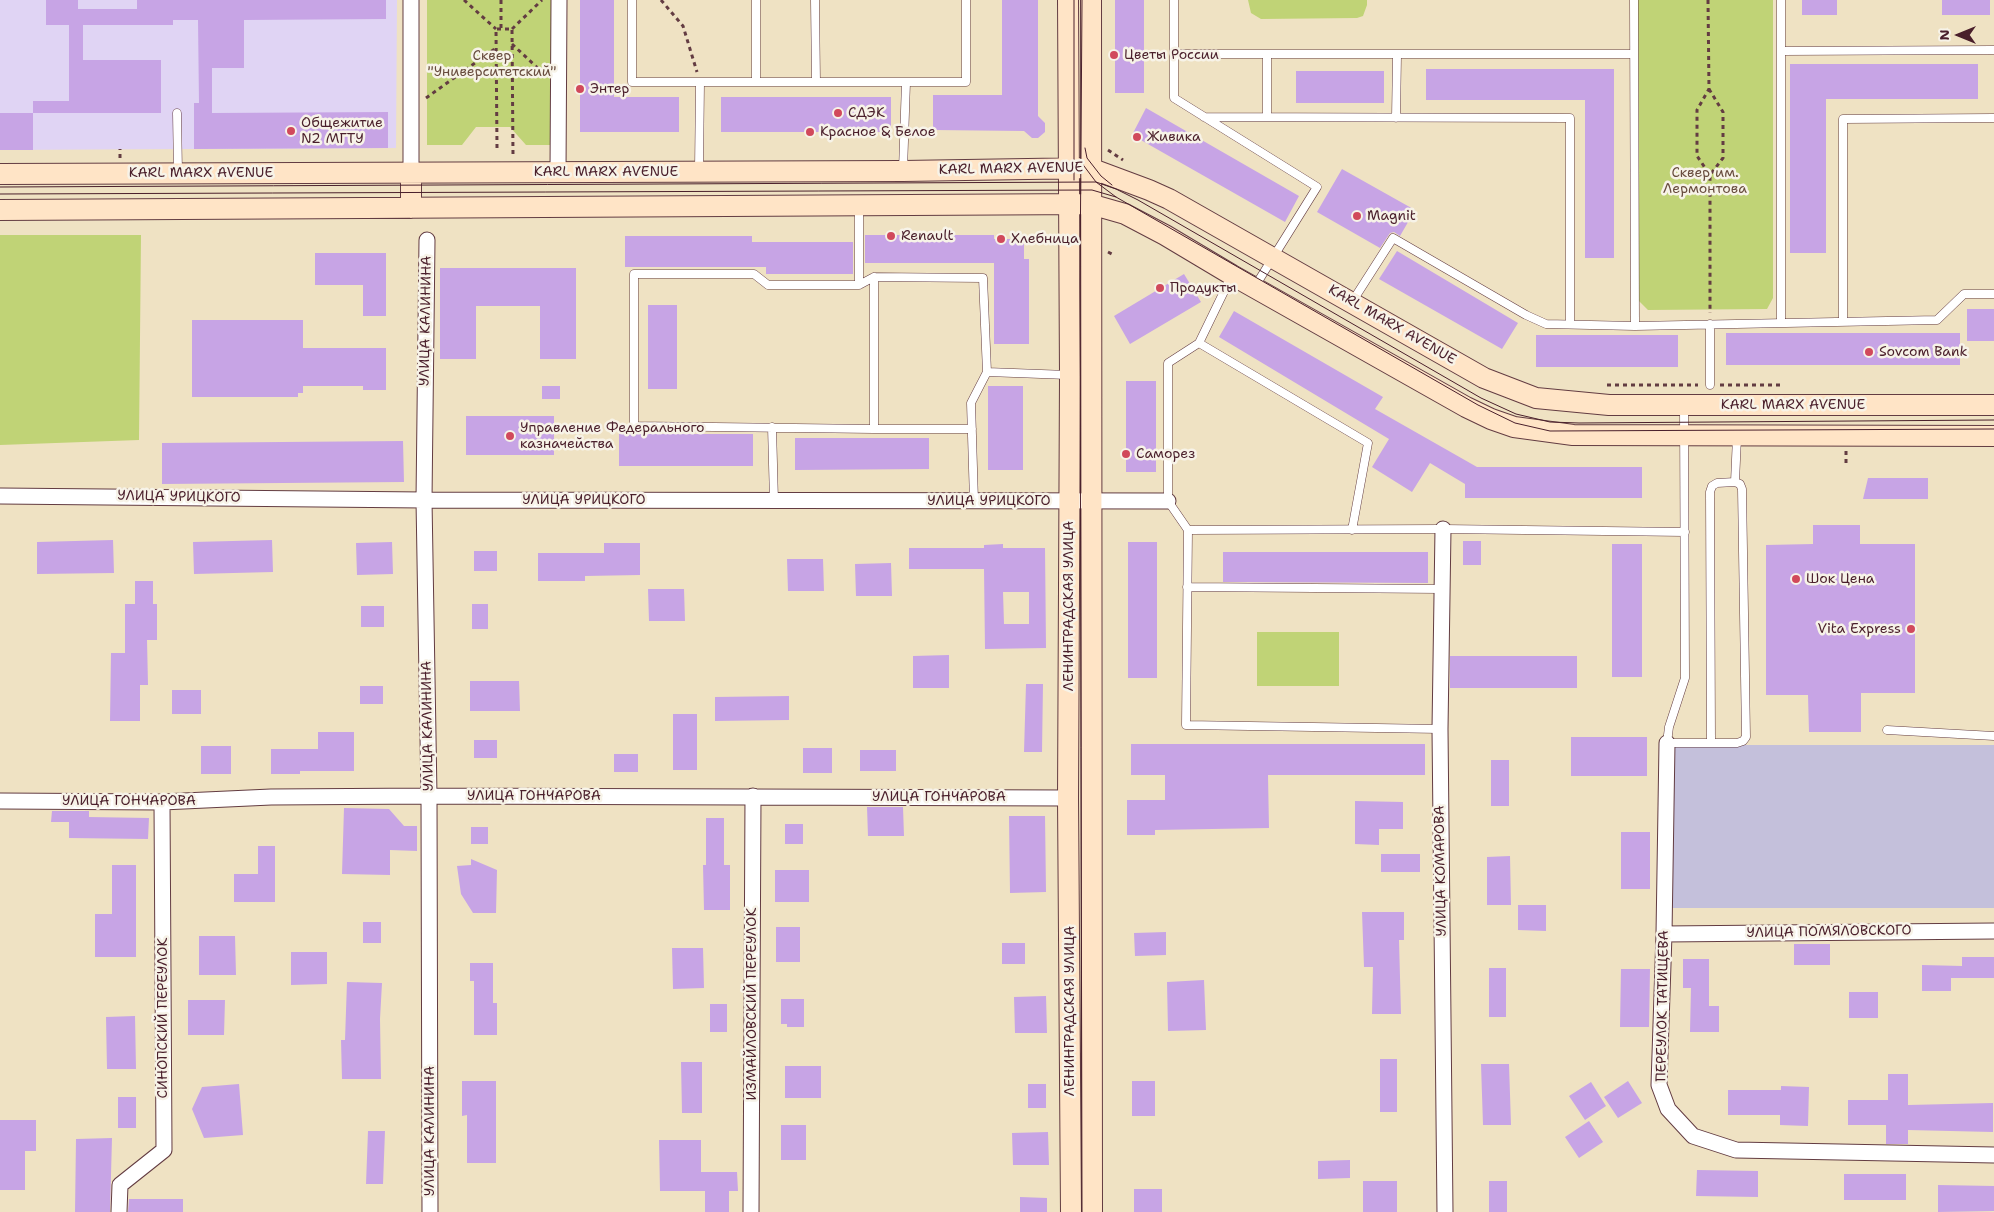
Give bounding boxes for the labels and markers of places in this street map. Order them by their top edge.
place label: Цветы России [1124,47,1219,63]
marker: Цветы России [1108,49,1120,61]
place label: Энтер [590,81,629,97]
marker: Энтер [574,83,586,95]
place label: СДЭК [848,105,885,121]
marker: СДЭК [832,107,844,119]
place label: Общежитие N2 МГТУ [301,115,383,148]
place label: Красное & Белое [820,124,936,140]
marker: Общежитие N2 МГТУ [285,125,297,137]
marker: Красное & Белое [804,126,816,138]
place label: Живика [1147,129,1201,145]
marker: Живика [1131,131,1143,143]
place label: Magnit [1367,208,1416,224]
marker: Magnit [1351,210,1363,222]
place label: Renault [901,228,954,244]
marker: Renault [885,230,897,242]
place label: Хлебница [1011,231,1079,247]
marker: Хлебница [995,233,1007,245]
place label: Продукты [1170,280,1237,296]
marker: Продукты [1154,282,1166,294]
place label: Sovcom Bank [1879,344,1968,360]
marker: Sovcom Bank [1863,346,1875,358]
place label: Управление Федерального казначейства [520,420,704,452]
marker: Управление Федерального казначейства [504,430,516,442]
place label: Саморез [1136,446,1195,462]
marker: Саморез [1120,448,1132,460]
place label: Шок Цена [1806,571,1875,587]
marker: Шок Цена [1790,573,1802,585]
place label: Vita Express [1818,621,1901,637]
marker: Vita Express [1905,623,1917,635]

